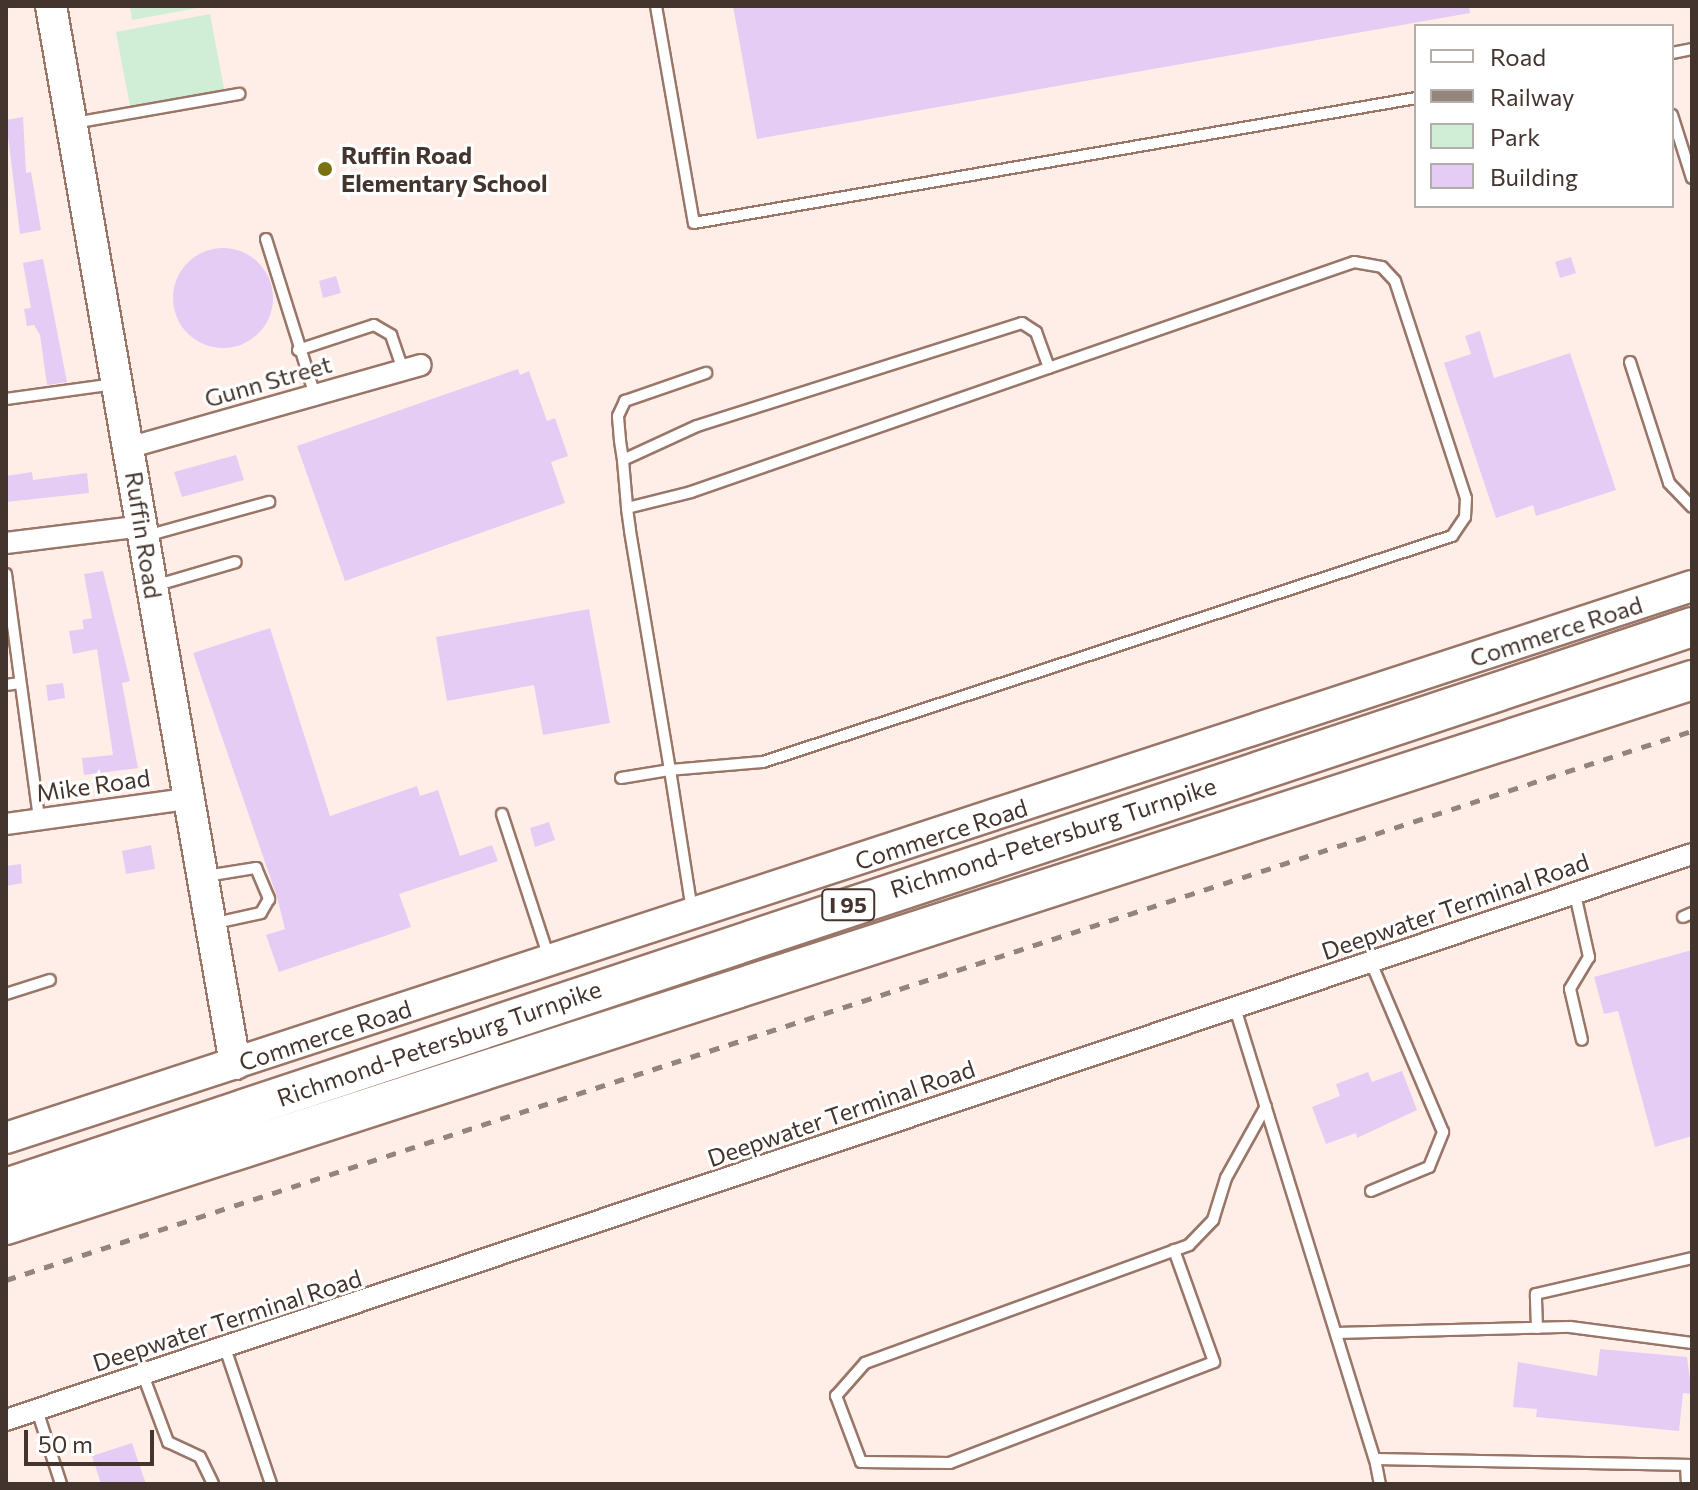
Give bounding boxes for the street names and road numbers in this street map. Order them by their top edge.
street label: Gunn Street [201,349,335,413]
street label: Ruffin Road [120,469,168,601]
street label: Commerce Road [1466,590,1646,672]
street label: Mike Road [34,763,152,807]
street label: Richmond-Petersburg Turnpike [886,771,1220,903]
street label: Commerce Road [851,793,1031,875]
street label: Deepwater Terminal Road [1318,847,1592,965]
road number: I 95 [820,887,876,923]
street label: Richmond-Petersburg Turnpike [273,974,605,1112]
street label: Commerce Road [235,994,415,1076]
street label: Deepwater Terminal Road [704,1054,978,1172]
street label: Deepwater Terminal Road [89,1263,365,1377]

